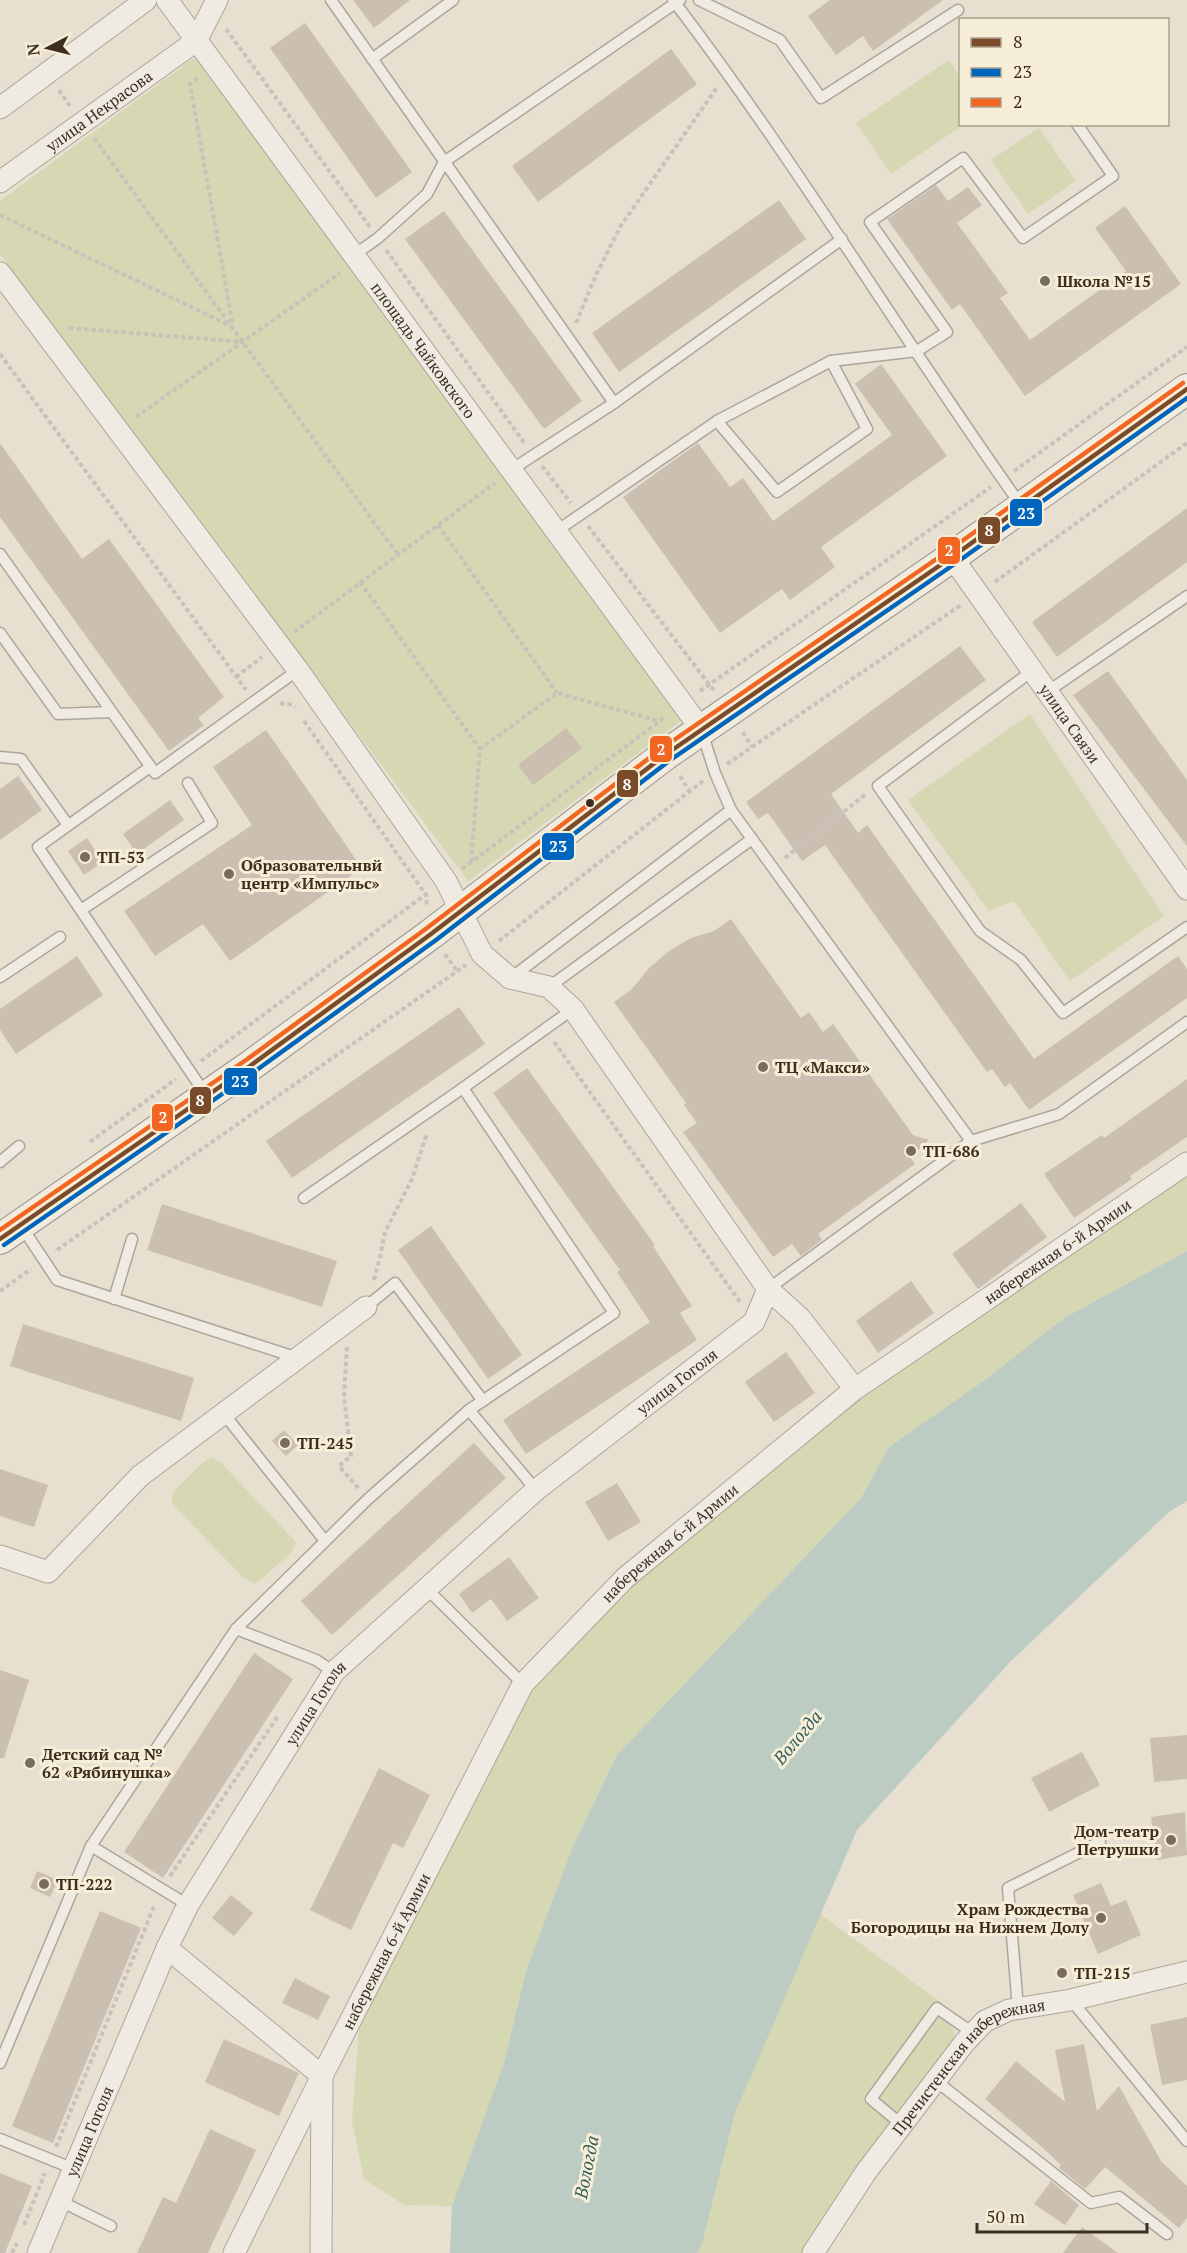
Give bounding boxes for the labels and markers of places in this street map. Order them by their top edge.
place label: Школа №15 [1057,270,1151,292]
marker: Школа №15 [1038,274,1052,288]
unlabelled marker [584,797,596,809]
place label: ТП-53 [97,846,145,868]
marker: ТП-53 [78,850,92,864]
place label: Образовательнвй центр «Импульс» [241,854,383,894]
marker: Образовательнвй центр «Импульс» [222,867,236,881]
place label: ТЦ «Макси» [775,1056,870,1078]
marker: ТЦ «Макси» [756,1060,770,1074]
place label: ТП-686 [923,1140,980,1162]
marker: ТП-686 [904,1144,918,1158]
place label: ТП-245 [297,1432,354,1454]
marker: ТП-245 [278,1436,292,1450]
place label: Детский сад № 62 «Рябинушка» [42,1743,171,1783]
marker: Детский сад № 62 «Рябинушка» [23,1756,37,1770]
place label: Дом-театр Петрушки [1074,1820,1159,1860]
marker: Дом-театр Петрушки [1164,1833,1178,1847]
place label: ТП-222 [56,1873,113,1895]
marker: ТП-222 [37,1877,51,1891]
place label: Храм Рождества Богородицы на Нижнем Долу [851,1898,1090,1938]
marker: Храм Рождества Богородицы на Нижнем Долу [1094,1911,1108,1925]
place label: ТП-215 [1074,1962,1131,1984]
marker: ТП-215 [1055,1966,1069,1980]

